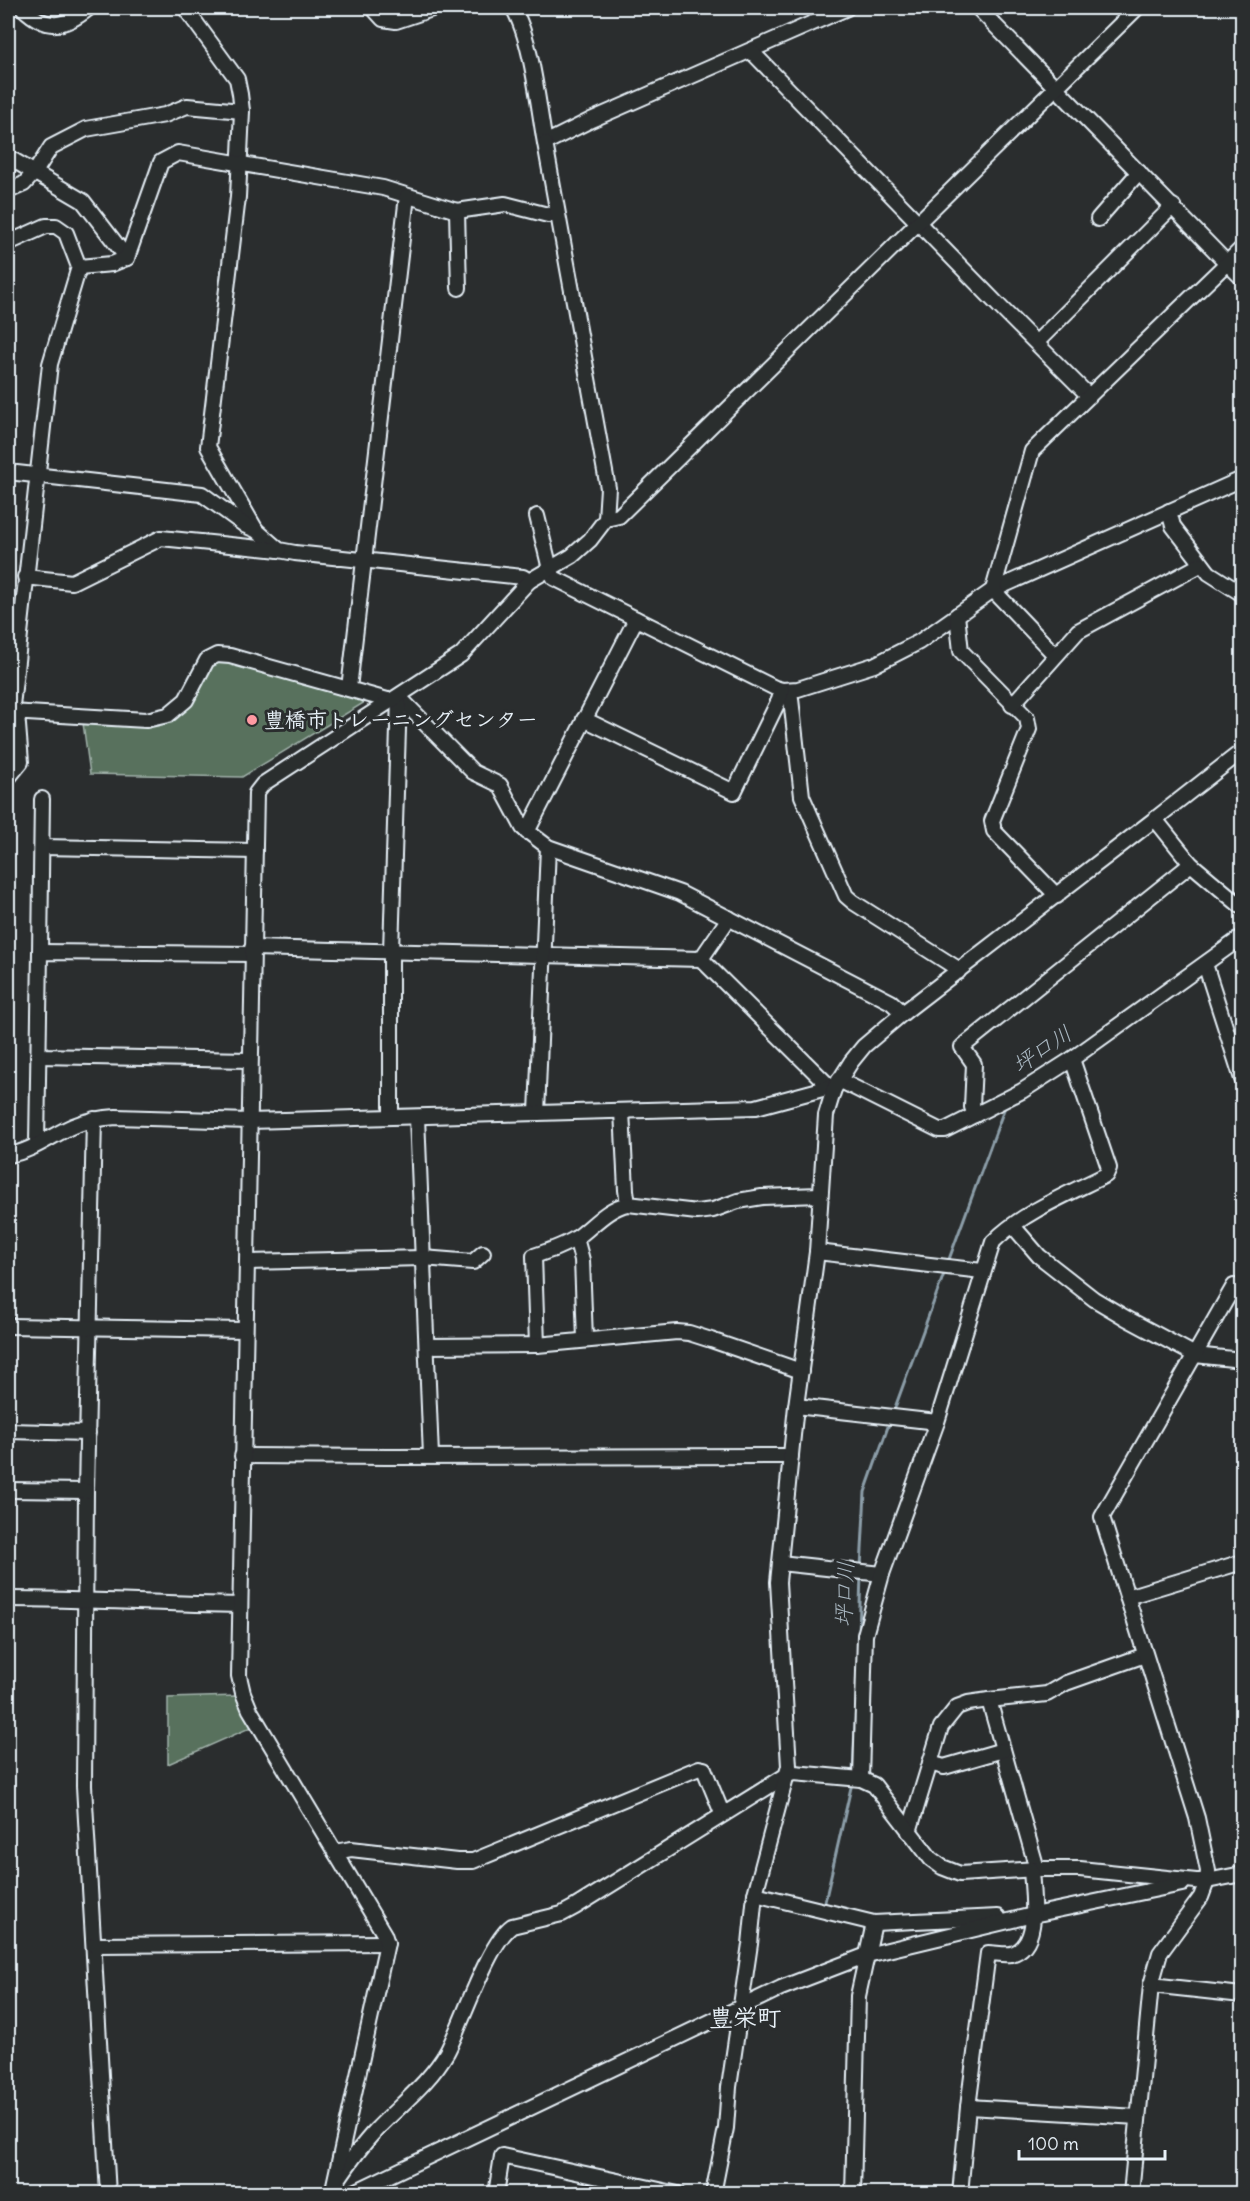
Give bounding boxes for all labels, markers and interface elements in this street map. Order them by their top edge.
place label: 豊橋市トレーニングセンター [264,706,538,733]
marker: 豊橋市トレーニングセンター [245,713,259,727]
water label: 坪口川 [1007,1019,1077,1079]
water label: 坪口川 [829,1561,859,1627]
district label: 豊栄町 [709,2002,781,2032]
scale bar [1019,2123,1164,2161]
text: 100 m [1028,2132,1079,2155]

